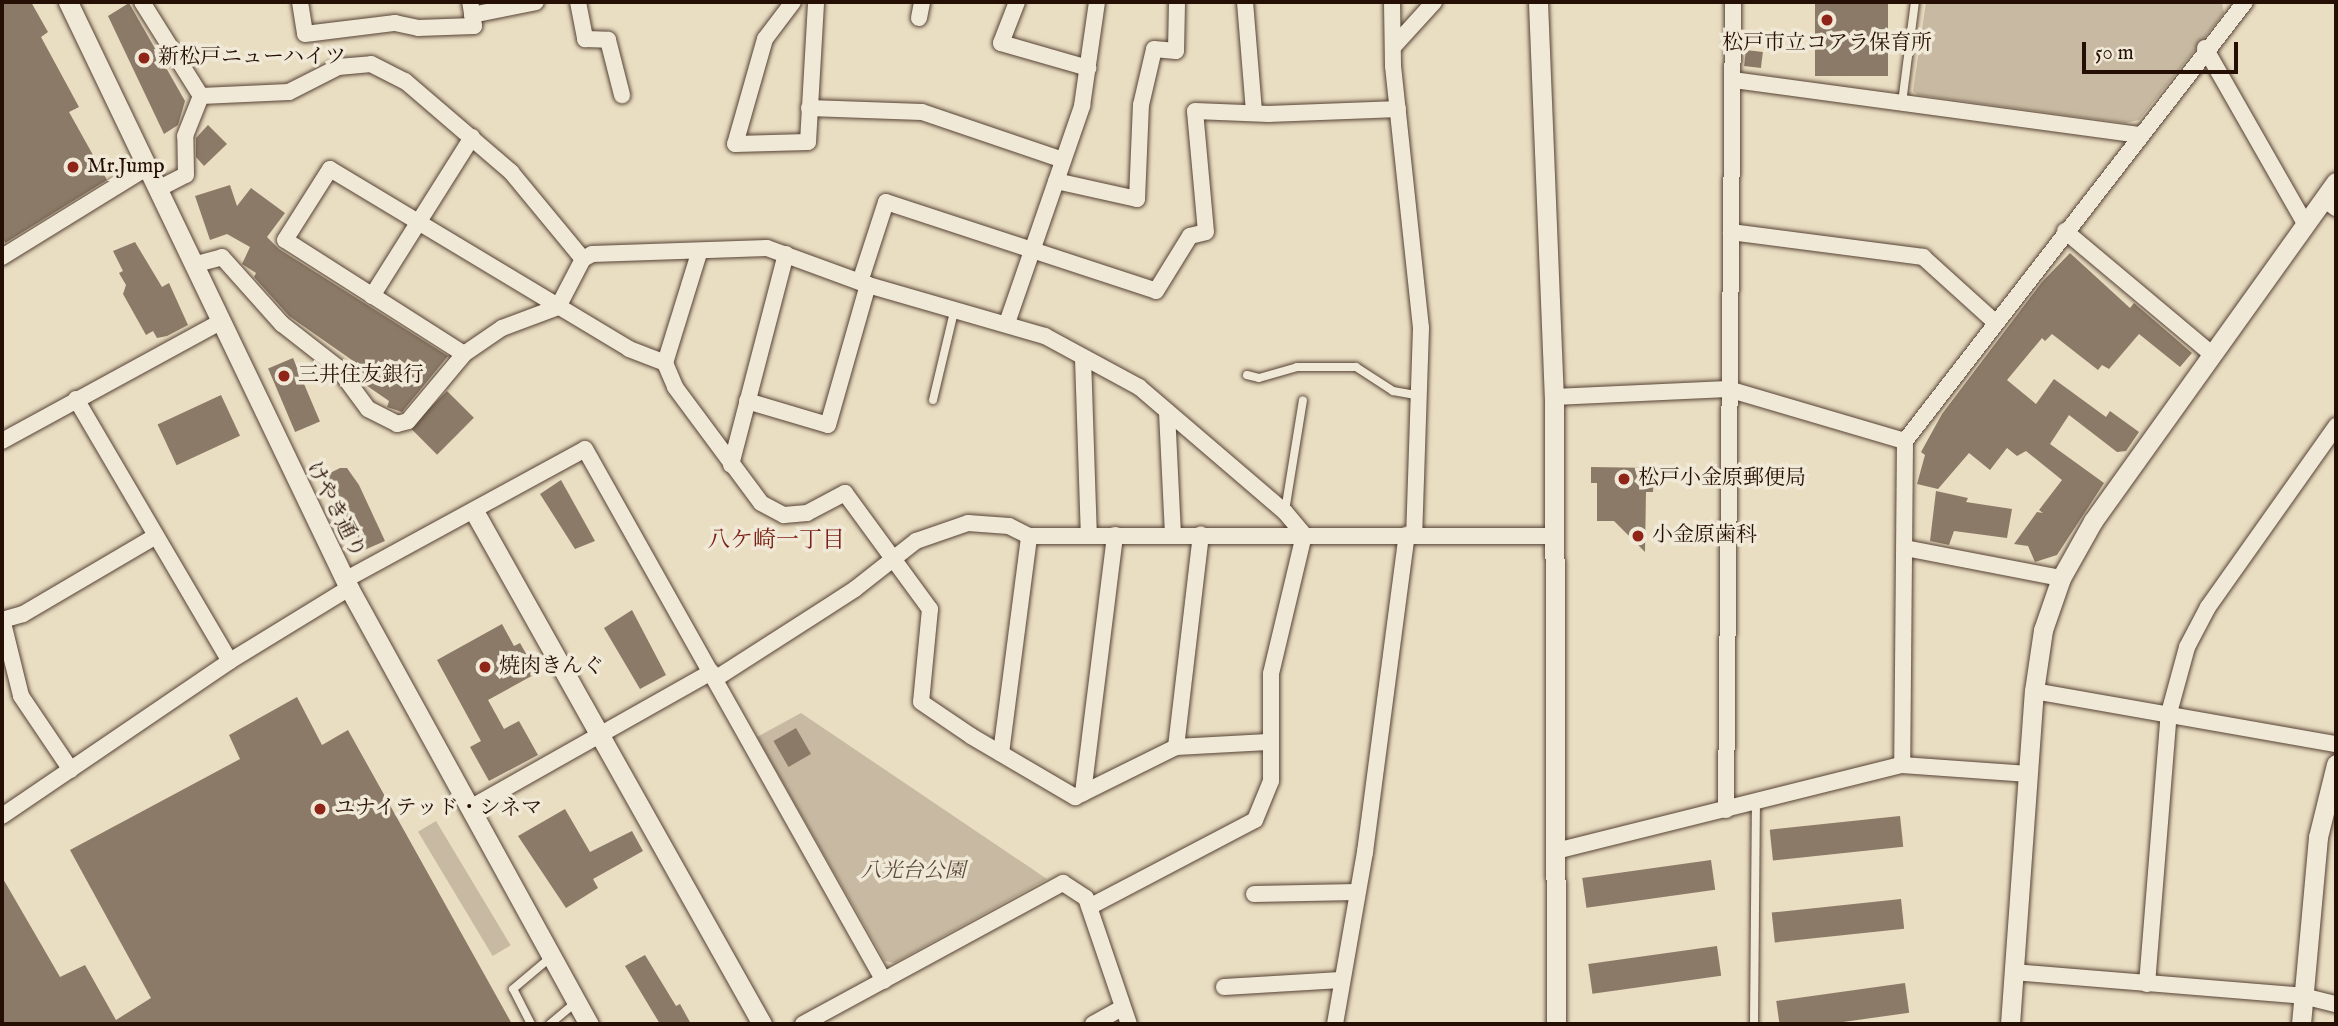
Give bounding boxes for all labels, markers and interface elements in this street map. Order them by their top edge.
marker: 松戸市立コアラ保育所 [1819,12,1835,28]
scale bar [2086,28,2242,72]
place label: 松戸市立コアラ保育所 [1722,31,1932,57]
text: 50 m [2095,40,2134,67]
place label: 新松戸ニューハイツ [158,45,347,71]
marker: 新松戸ニューハイツ [136,50,152,66]
place label: Mr.Jump [87,154,165,180]
marker: Mr.Jump [65,159,81,175]
place label: 三井住友銀行 [298,363,424,389]
marker: 三井住友銀行 [276,368,292,384]
street label: けやき通り [300,458,370,562]
place label: 松戸小金原郵便局 [1638,466,1806,492]
marker: 松戸小金原郵便局 [1616,471,1632,487]
place label: 小金原歯科 [1652,523,1757,549]
district label: 八ケ崎一丁目 [707,527,845,555]
marker: 小金原歯科 [1630,528,1646,544]
place label: 焼肉きんぐ [499,654,604,680]
marker: 焼肉きんぐ [477,659,493,675]
place label: ユナイテッド・シネマ [334,796,544,822]
marker: ユナイテッド・シネマ [312,801,328,817]
park label: 八光台公園 [861,859,965,885]

